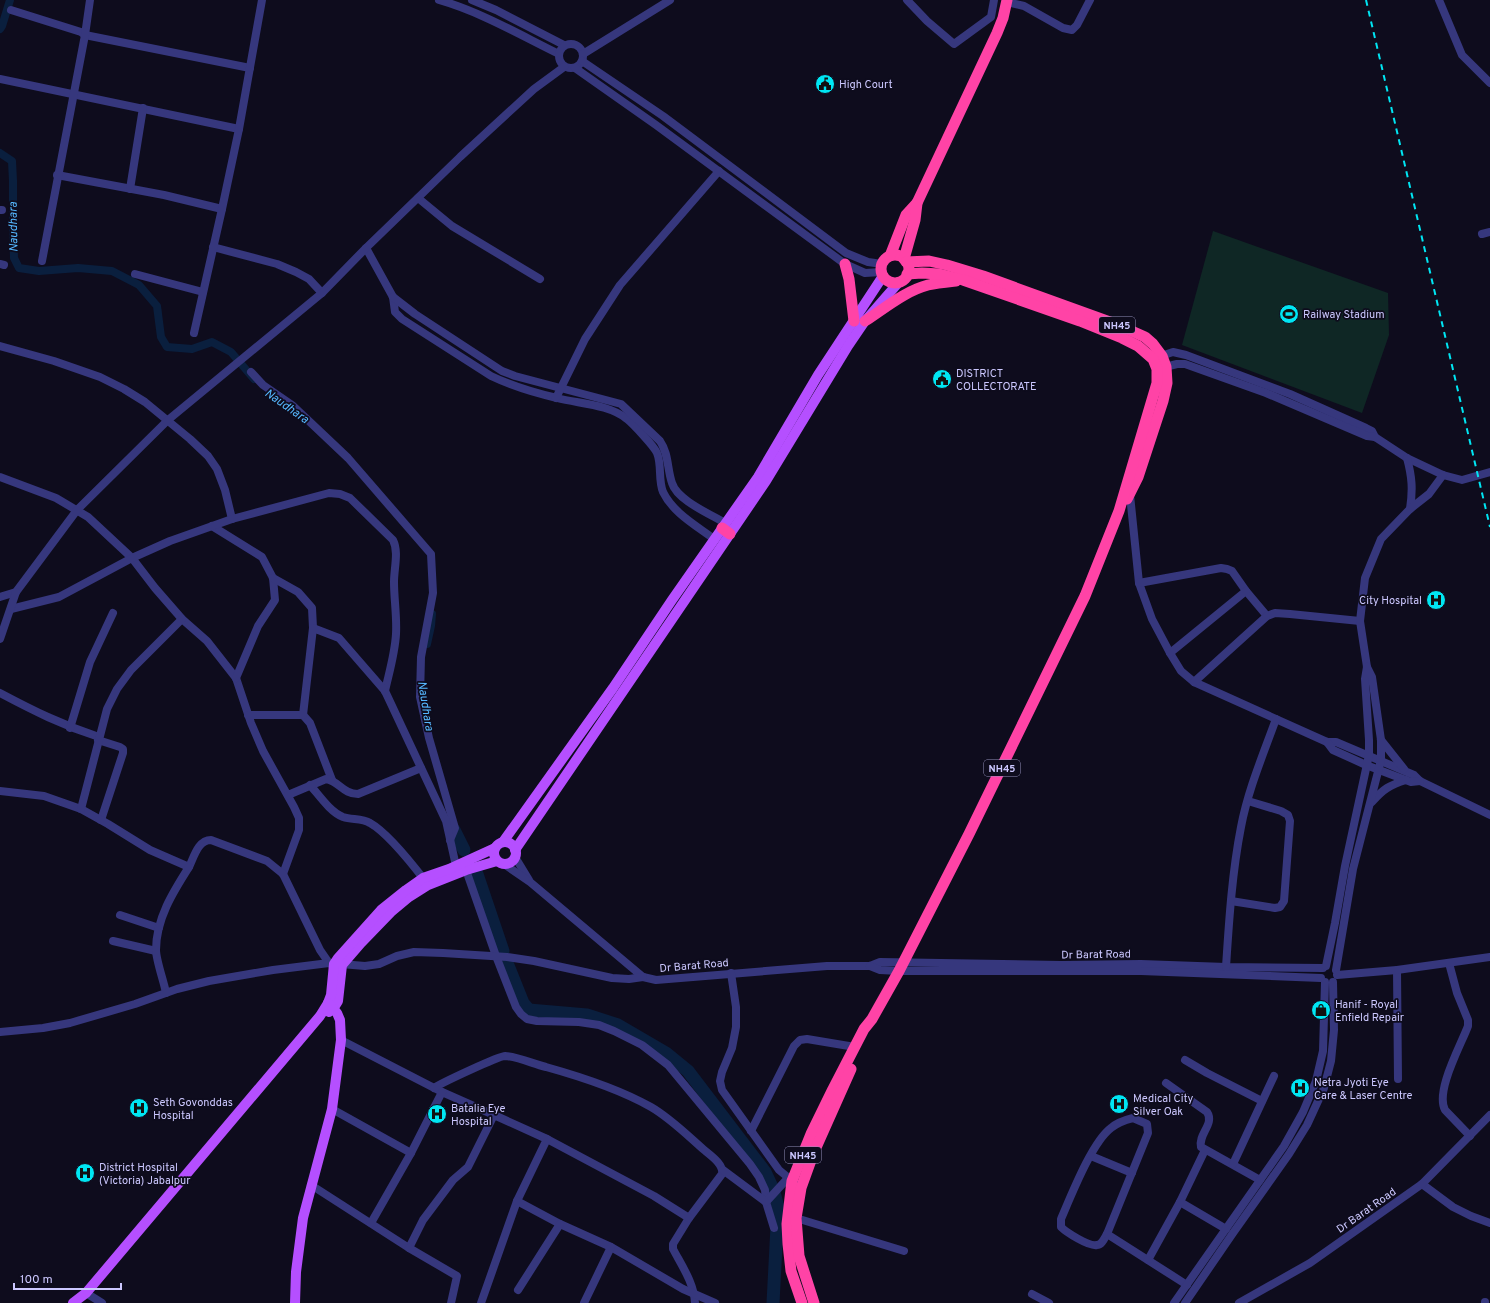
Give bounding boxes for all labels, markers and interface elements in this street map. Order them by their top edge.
public building icon: High Court [814,73,836,95]
place label: High Court [839,78,893,92]
water label: Naudhara [6,201,22,252]
sports icon: Railway Stadium [1278,303,1300,325]
place label: Railway Stadium [1303,308,1385,322]
road number: NH45 [1099,317,1135,333]
place label: DISTRICT COLLECTORATE [956,367,1037,394]
public building icon: DISTRICT COLLECTORATE [931,368,953,390]
water label: Naudhara [261,386,312,428]
hospital icon: City Hospital [1425,589,1447,611]
place label: City Hospital [1359,594,1422,608]
water label: Naudhara [413,680,437,733]
road number: NH45 [984,760,1020,776]
street label: Dr Barat Road [1061,947,1131,963]
street label: Dr Barat Road [659,956,729,976]
place label: Hanif - Royal Enfield Repair [1335,998,1405,1025]
shop icon: Hanif - Royal Enfield Repair [1310,999,1332,1021]
place label: Netra Jyoti Eye Care & Laser Centre [1314,1076,1412,1103]
hospital icon: Netra Jyoti Eye Care & Laser Centre [1289,1077,1311,1099]
place label: Medical City Silver Oak [1133,1092,1193,1119]
hospital icon: Medical City Silver Oak [1108,1093,1130,1115]
place label: Seth Govonddas Hospital [153,1096,233,1123]
hospital icon: Seth Govonddas Hospital [128,1097,150,1119]
place label: Batalia Eye Hospital [451,1102,506,1129]
hospital icon: Batalia Eye Hospital [426,1103,448,1125]
road number: NH45 [785,1147,821,1163]
place label: District Hospital (Victoria) Jabalpur [99,1161,191,1188]
hospital icon: District Hospital (Victoria) Jabalpur [74,1162,96,1184]
street label: Dr Barat Road [1334,1185,1399,1236]
scale bar [14,1265,121,1291]
text: 100 m [20,1272,53,1288]

